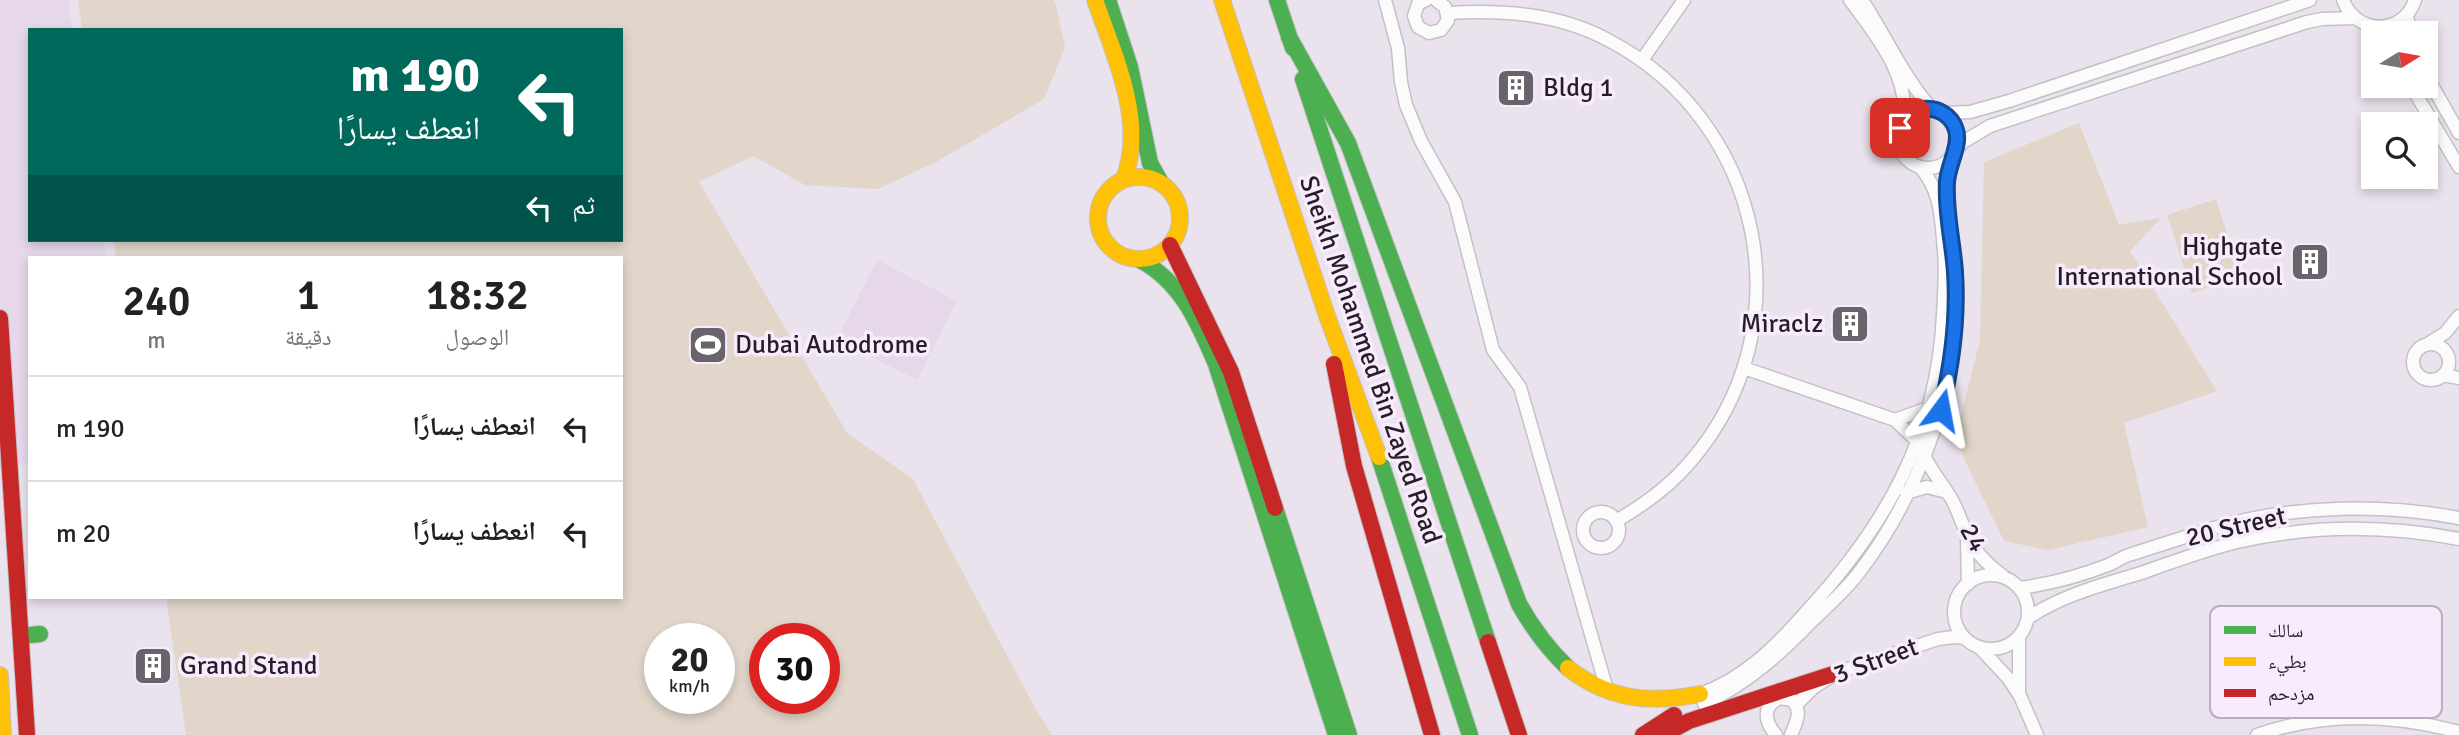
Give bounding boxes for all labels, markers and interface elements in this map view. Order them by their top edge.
north arrow [2361,21,2438,98]
map controls [2361,21,2438,189]
text: 190 m [350,45,480,105]
icon: left [504,56,595,147]
building icon: Bldg 1 [1495,67,1537,109]
place label: Bldg 1 [1543,72,1613,104]
pin [1870,98,1930,158]
text: انعطف يسارًا [337,109,480,148]
icon: arrive [1881,109,1919,147]
button: search [2361,112,2438,189]
street label: Sheikh Mohammed Bin Zayed Road [1292,172,1448,548]
icon: left [520,189,558,227]
text: ثم [572,190,595,222]
place label: Highgate International School [2057,231,2283,293]
building icon: Highgate International School [2289,241,2331,283]
text: 1 [297,270,320,321]
text: 18:32 [426,270,529,321]
text: 240 [122,276,190,327]
building icon: Miraclz [1829,303,1871,345]
place label: Miraclz [1741,308,1823,340]
text: دقيقة [285,323,332,352]
text: الوصول [445,323,509,352]
sports icon: Dubai Autodrome [687,324,729,366]
text: m [147,326,166,355]
place label: Dubai Autodrome [735,329,928,361]
position arrow [1904,373,1978,447]
icon: left [557,410,595,448]
text: انعطف يسارًا [412,411,536,443]
text: 190 m [56,413,125,445]
street label: 20 Street [2183,500,2289,554]
icon: left [557,515,595,553]
text: انعطف يسارًا [412,516,536,548]
text: 20 m [56,518,111,550]
street label: 24 [1952,518,1994,558]
legend [2210,606,2442,718]
text: سالك [2268,619,2303,643]
speed limit sign: 30 [749,623,840,714]
street label: 3 Street [1829,631,1923,691]
text: 20 [671,638,708,681]
building icon: Grand Stand [132,645,174,687]
place label: Grand Stand [180,650,318,682]
text: بطيء [2268,650,2307,677]
text: km/h [669,675,710,697]
text: مزدحم [2268,682,2314,706]

